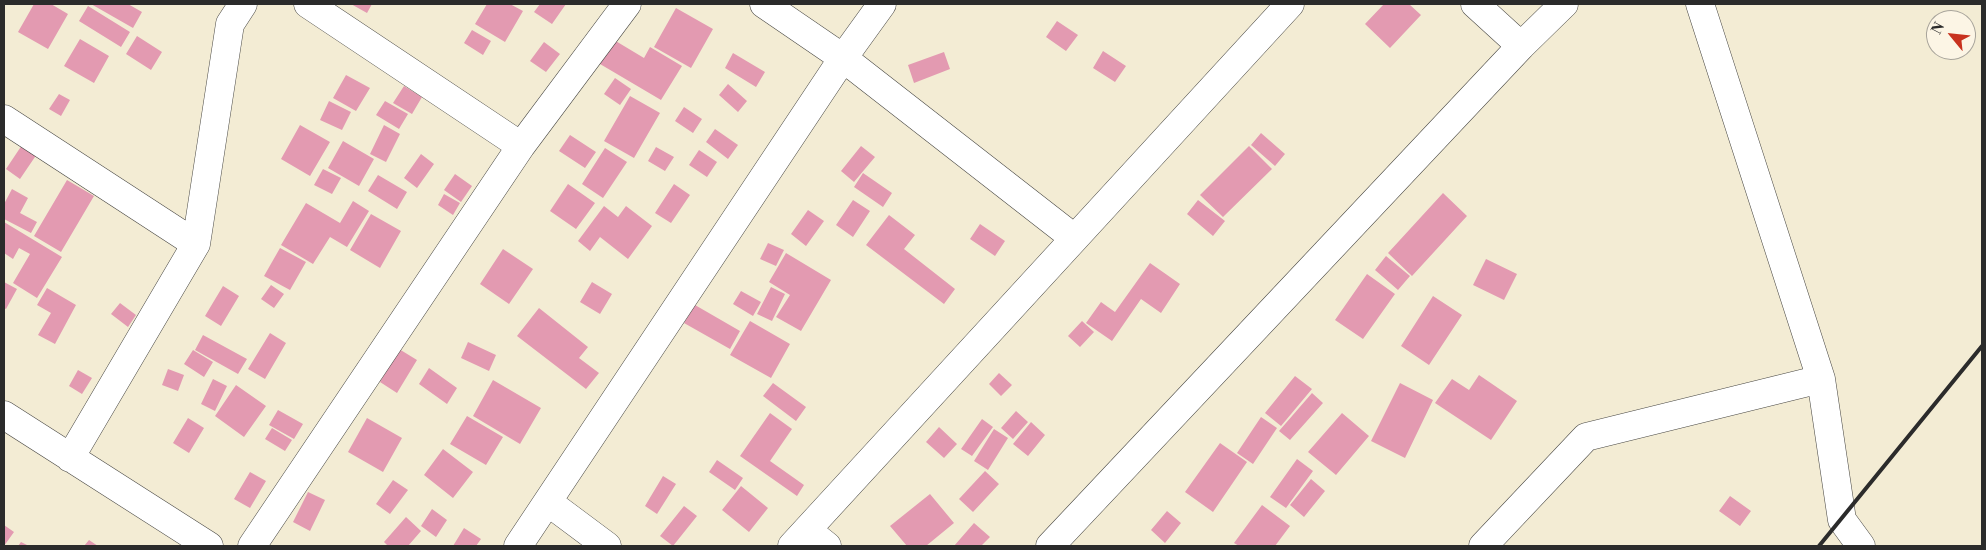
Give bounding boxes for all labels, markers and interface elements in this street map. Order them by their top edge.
north arrow [1926,10,1976,60]
text: N [1928,19,1949,38]

